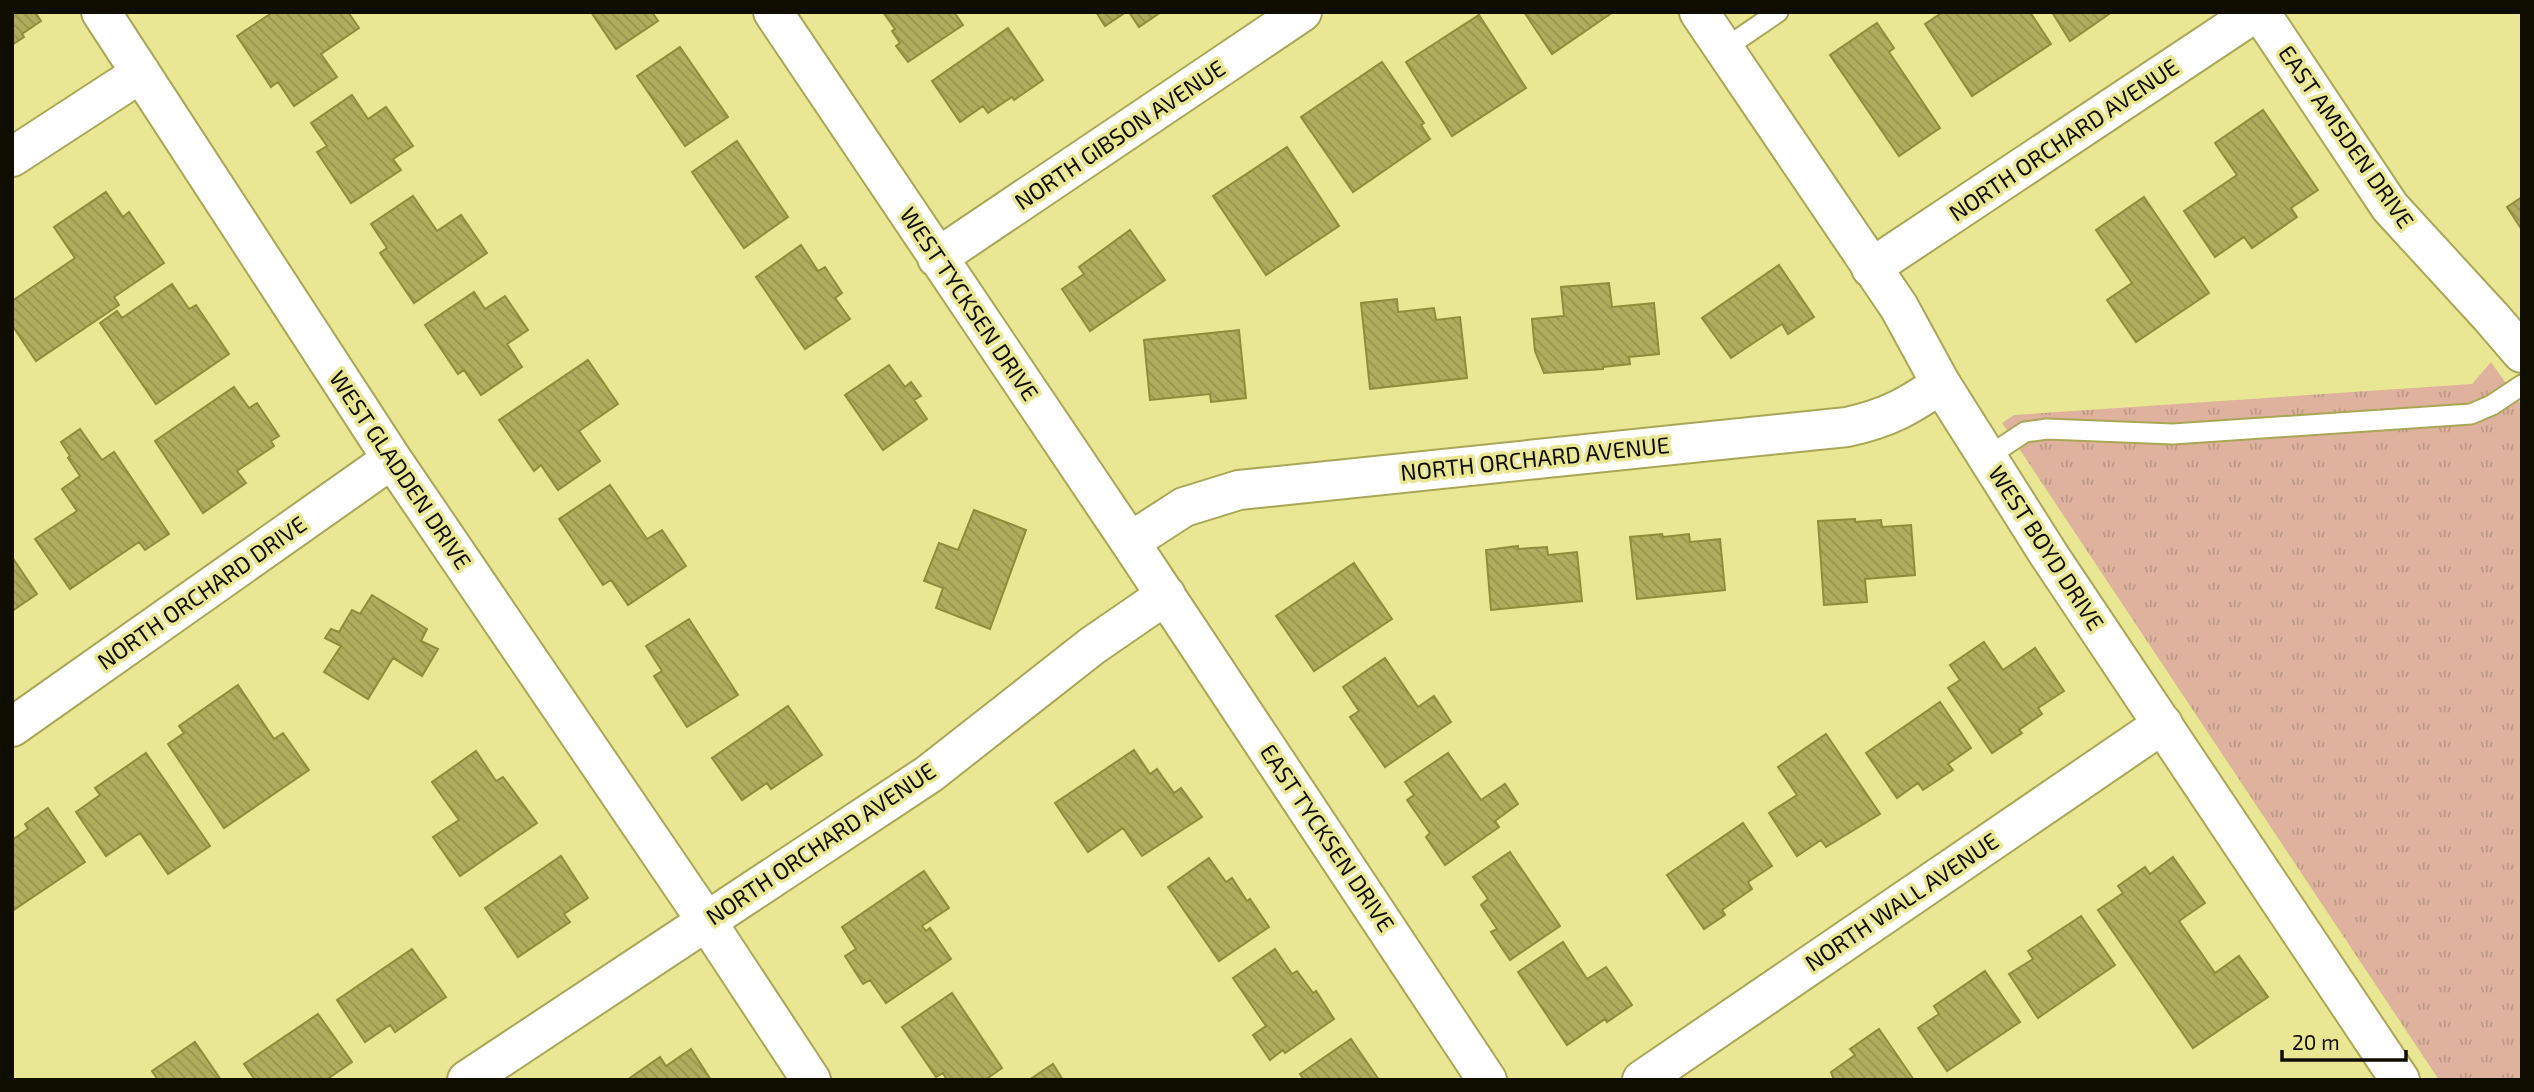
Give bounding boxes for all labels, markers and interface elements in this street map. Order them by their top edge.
street label: EAST AMSDEN DRIVE [2273,40,2420,233]
street label: NORTH ORCHARD AVENUE [1943,52,2183,226]
street label: NORTH GIBSON AVENUE [1009,53,1230,215]
street label: WEST TYCKSEN DRIVE [895,201,1045,406]
street label: WEST GLADDEN DRIVE [324,365,478,574]
street label: NORTH ORCHARD AVENUE [1399,430,1671,486]
street label: WEST BOYD DRIVE [1983,460,2111,635]
street label: NORTH ORCHARD DRIVE [92,509,311,675]
street label: EAST TYCKSEN DRIVE [1255,738,1401,936]
street label: NORTH ORCHARD AVENUE [700,756,940,930]
street label: NORTH WALL AVENUE [1799,826,2003,976]
scale bar [2282,1018,2406,1062]
text: 20 m [2292,1029,2340,1054]

